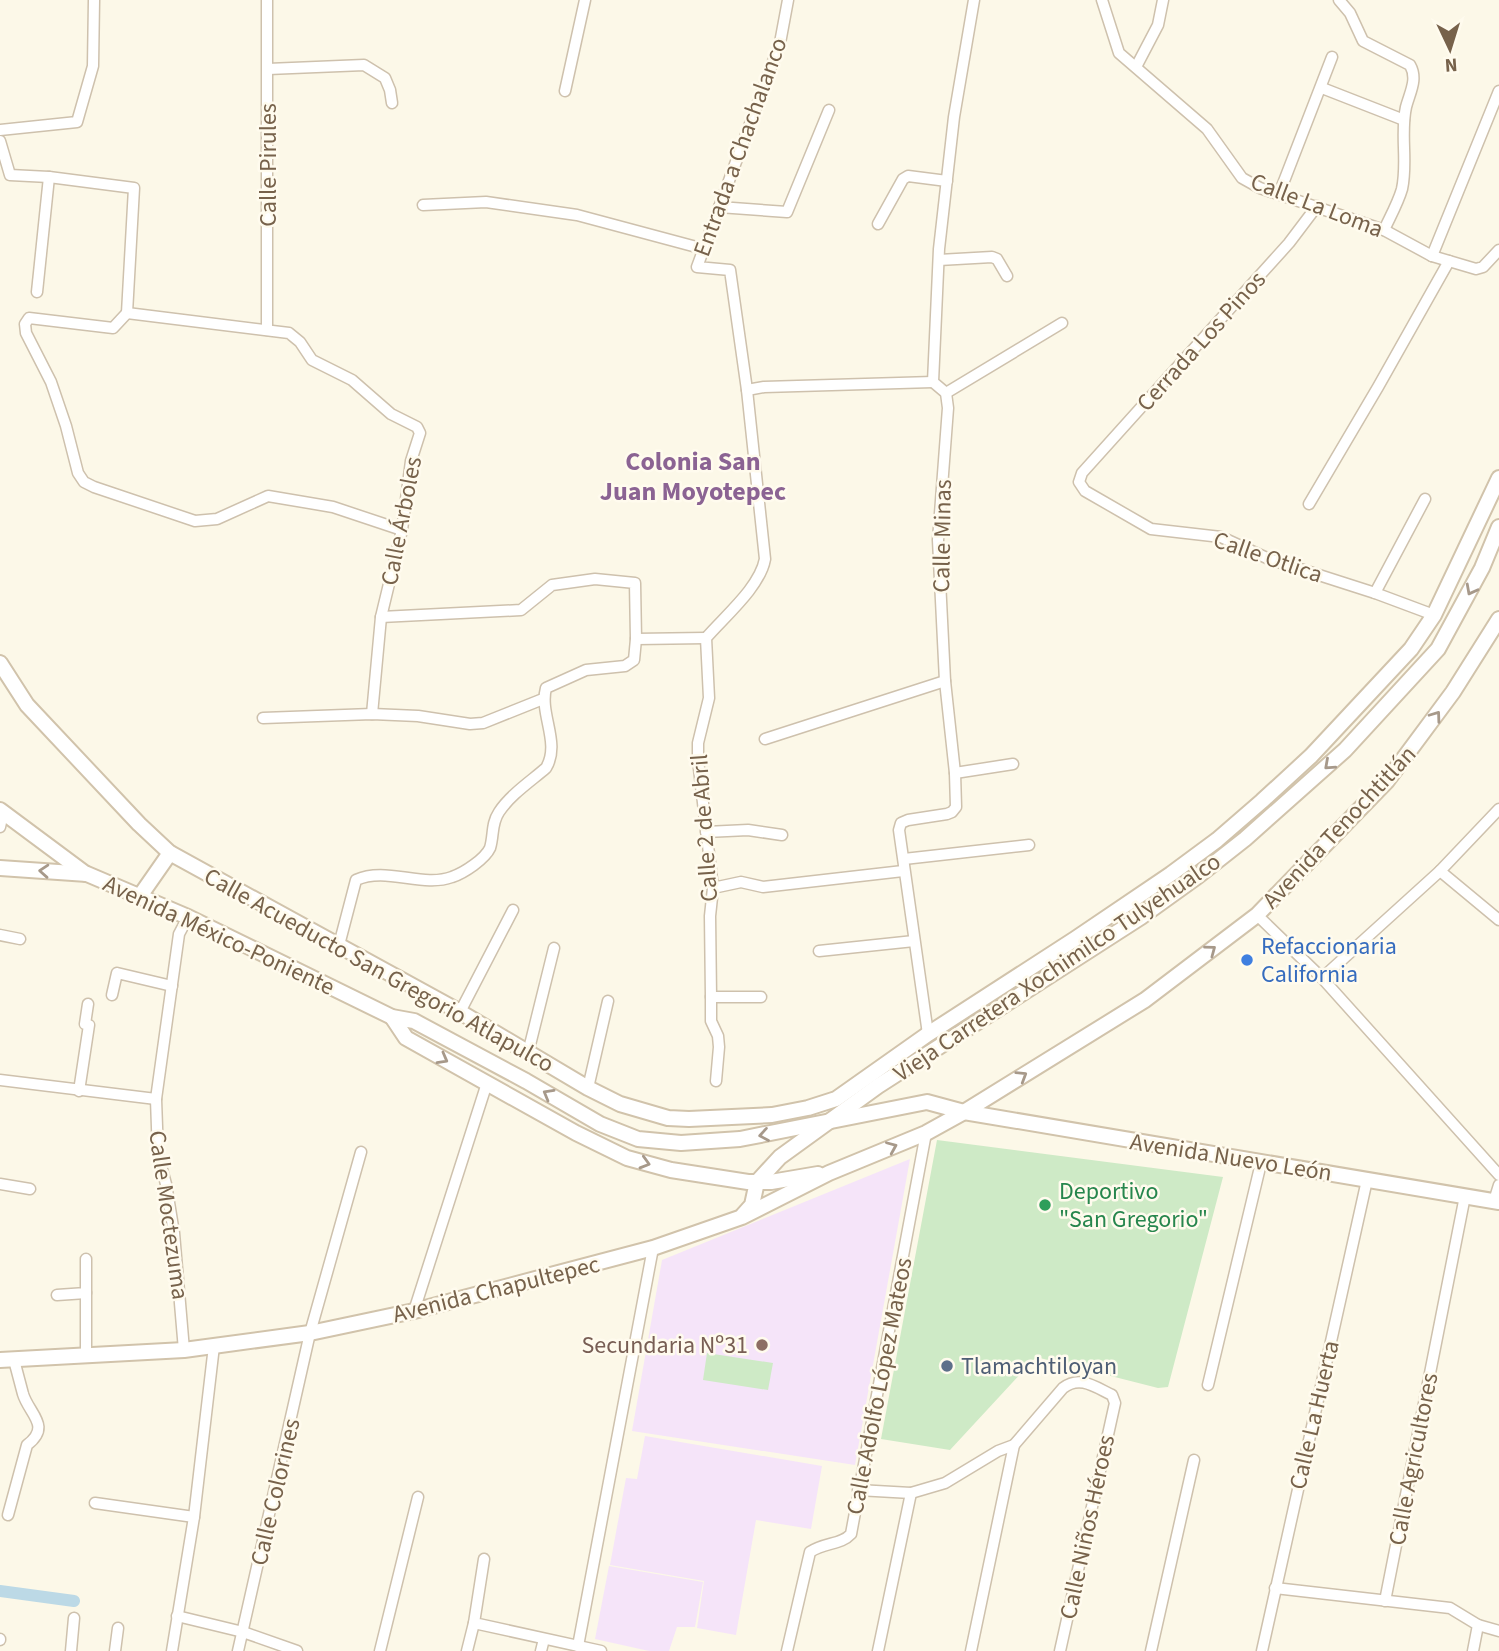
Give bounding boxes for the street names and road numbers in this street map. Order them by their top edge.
street label: Entrada a Chachalanco [685,33,796,262]
street label: Calle Pirules [251,103,286,227]
street label: Calle La Loma [1245,164,1388,247]
street label: Cerrada Los Pinos [1129,263,1274,419]
street label: Calle Árboles [372,454,431,588]
street label: Calle Minas [924,479,961,593]
street label: Calle Otlica [1208,522,1327,593]
street label: Avenida Tenochtitlán [1254,738,1424,917]
street label: Calle 2 de Abril [682,753,727,903]
street label: Vieja Carretera Xochimilco Tulyehualco [887,844,1228,1090]
street label: Calle Acueducto San Gregorio Atlapulco [197,859,560,1082]
street label: Avenida México-Poniente [97,866,340,1005]
street label: Avenida Nuevo León [1127,1124,1334,1191]
street label: Calle Moctezuma [139,1128,198,1302]
street label: Avenida Chapultepec [389,1247,603,1332]
street label: Calle Adolfo López Mateos [837,1254,922,1518]
street label: Calle La Huerta [1280,1337,1349,1493]
street label: Calle Agricultores [1380,1370,1447,1548]
street label: Calle Colorines [242,1415,309,1569]
street label: Calle Niños Héroes [1051,1432,1124,1623]

